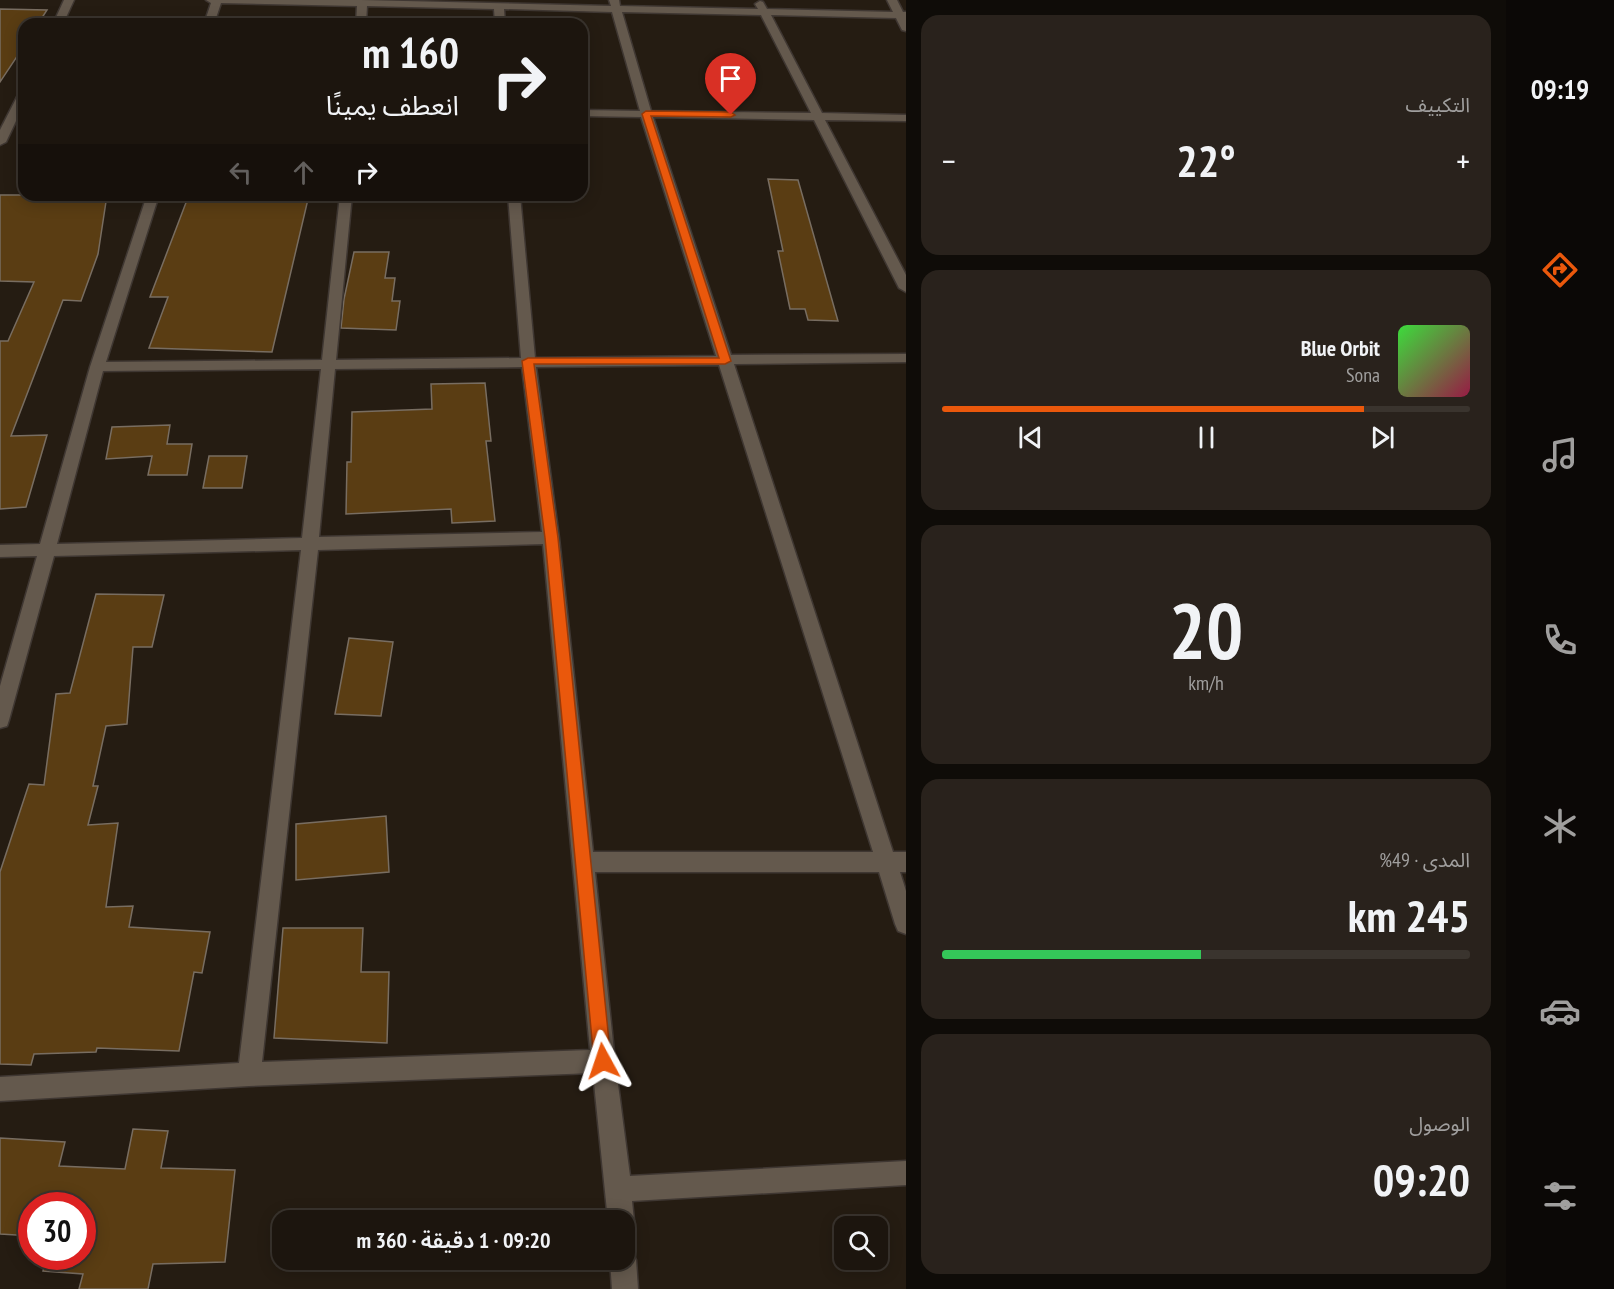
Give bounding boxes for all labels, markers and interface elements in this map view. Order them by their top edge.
text: 160 m [362,25,459,80]
icon: right [480,42,558,120]
pin [705,53,756,115]
icon: arrive [714,62,747,95]
text: 09:19 [1531,72,1589,106]
text: انعطف يمينًا [326,88,459,122]
text: التكييف [1406,92,1470,118]
text: 22° [1176,131,1236,189]
text: − [942,139,956,182]
text: + [1456,139,1470,182]
icon: left [224,156,257,189]
icon: ahead [287,156,320,189]
icon: right [350,156,383,189]
icon: directions [1539,249,1581,291]
text: Blue Orbit [1301,334,1380,362]
text: Sona [1346,362,1380,388]
icon: previous [1014,421,1047,454]
icon: pause [1190,421,1223,454]
icon: next [1366,421,1399,454]
icon: music [1539,434,1581,476]
text: 20 [1169,580,1243,681]
icon: phone [1539,619,1581,661]
text: km/h [1188,670,1224,696]
icon: climate [1539,805,1581,847]
text: المدى · 49% [1379,847,1470,873]
text: 245 km [1348,886,1470,944]
icon: car [1539,990,1581,1032]
position arrow [571,1029,635,1093]
text: الوصول [1409,1111,1470,1137]
text: 09:20 [1373,1150,1470,1208]
icon: filters [1539,1175,1581,1217]
speed limit sign: 30 [18,1192,96,1270]
map controls [834,1216,888,1270]
button: search [834,1216,888,1270]
text: 09:20 · 1 دقيقة · 360 m [356,1226,551,1254]

